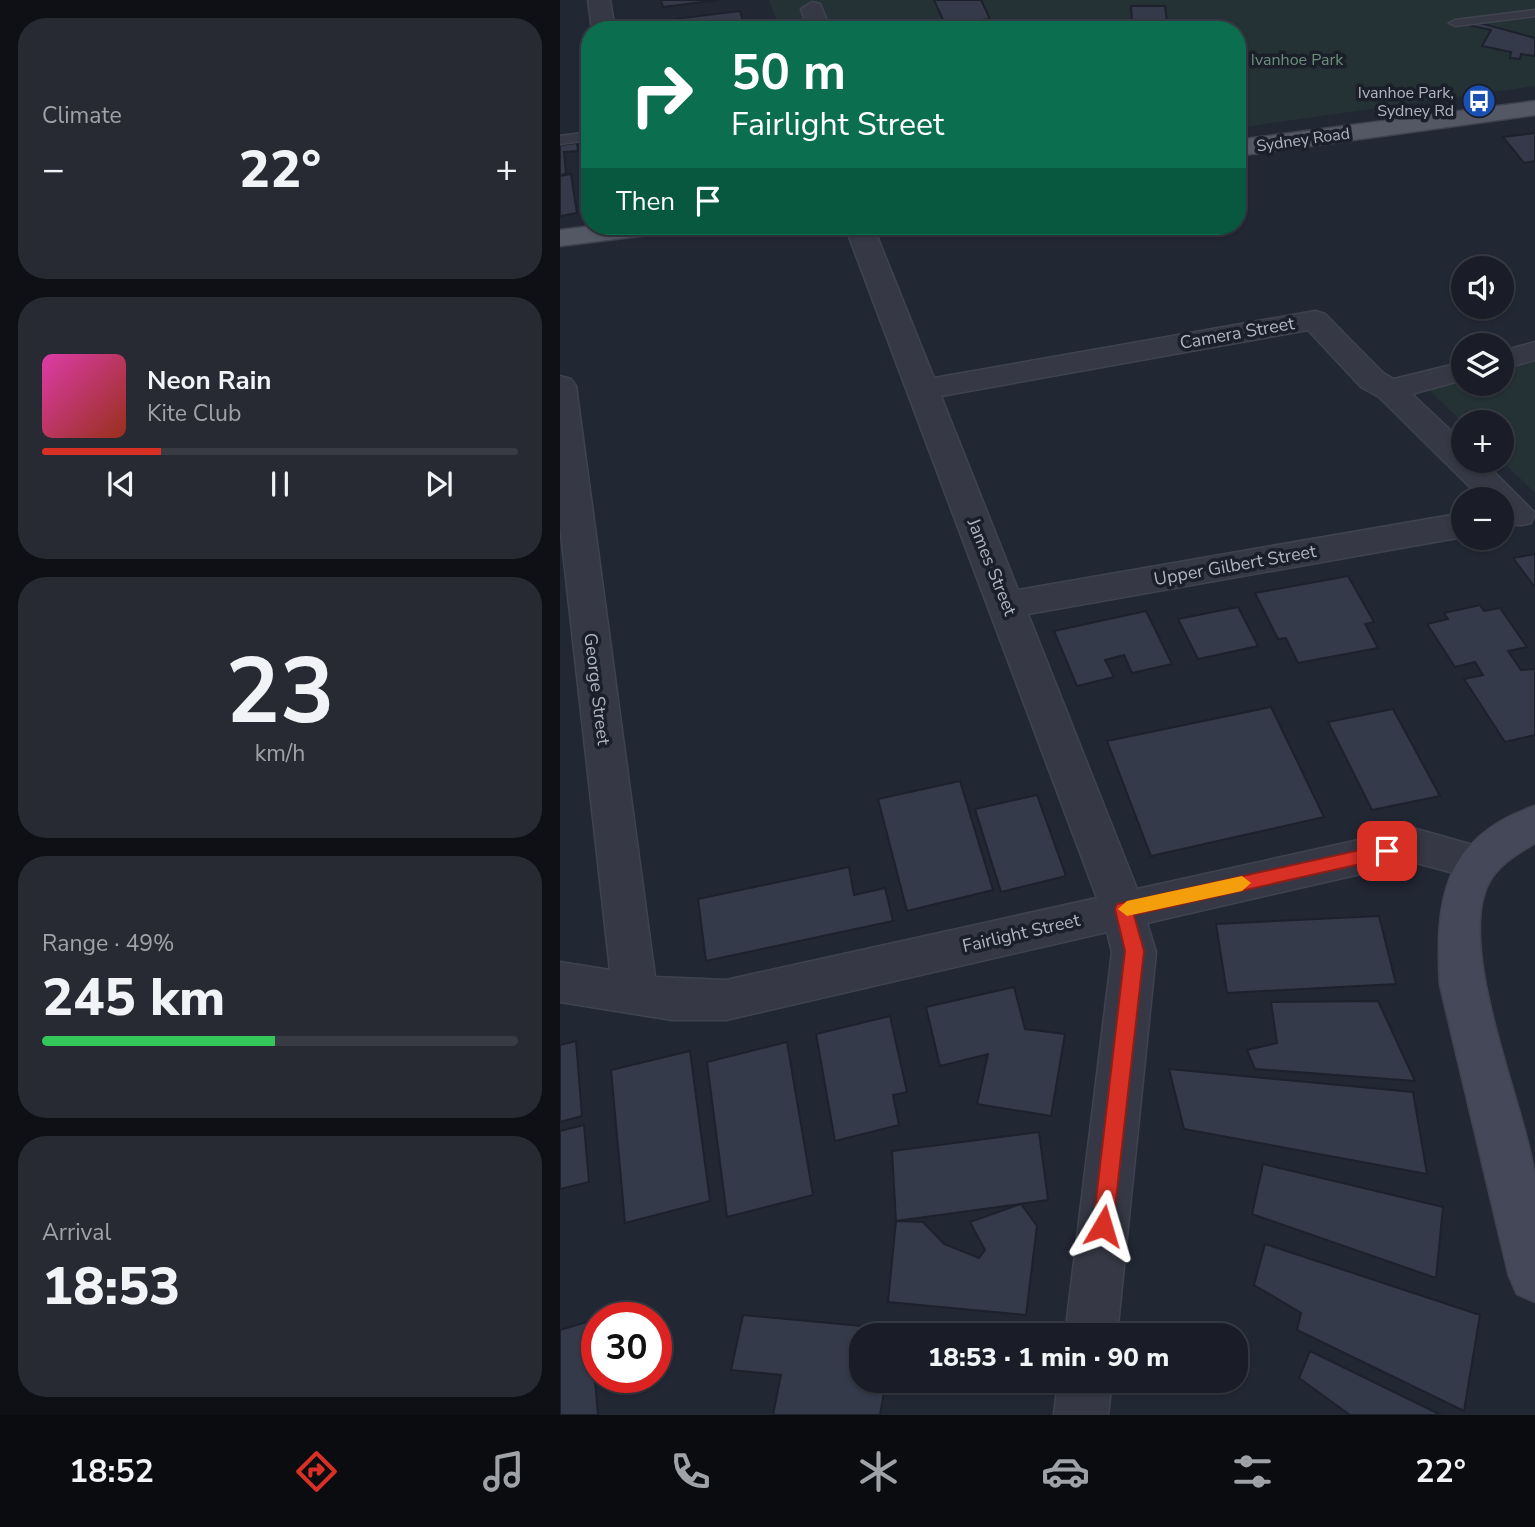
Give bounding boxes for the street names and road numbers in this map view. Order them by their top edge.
street label: Sydney Road [1255,123,1351,157]
street label: Camera Street [1178,311,1297,355]
street label: James Street [961,514,1023,620]
street label: Upper Gilbert Street [1152,539,1319,591]
street label: George Street [578,632,616,747]
street label: Fairlight Street [960,908,1083,958]

